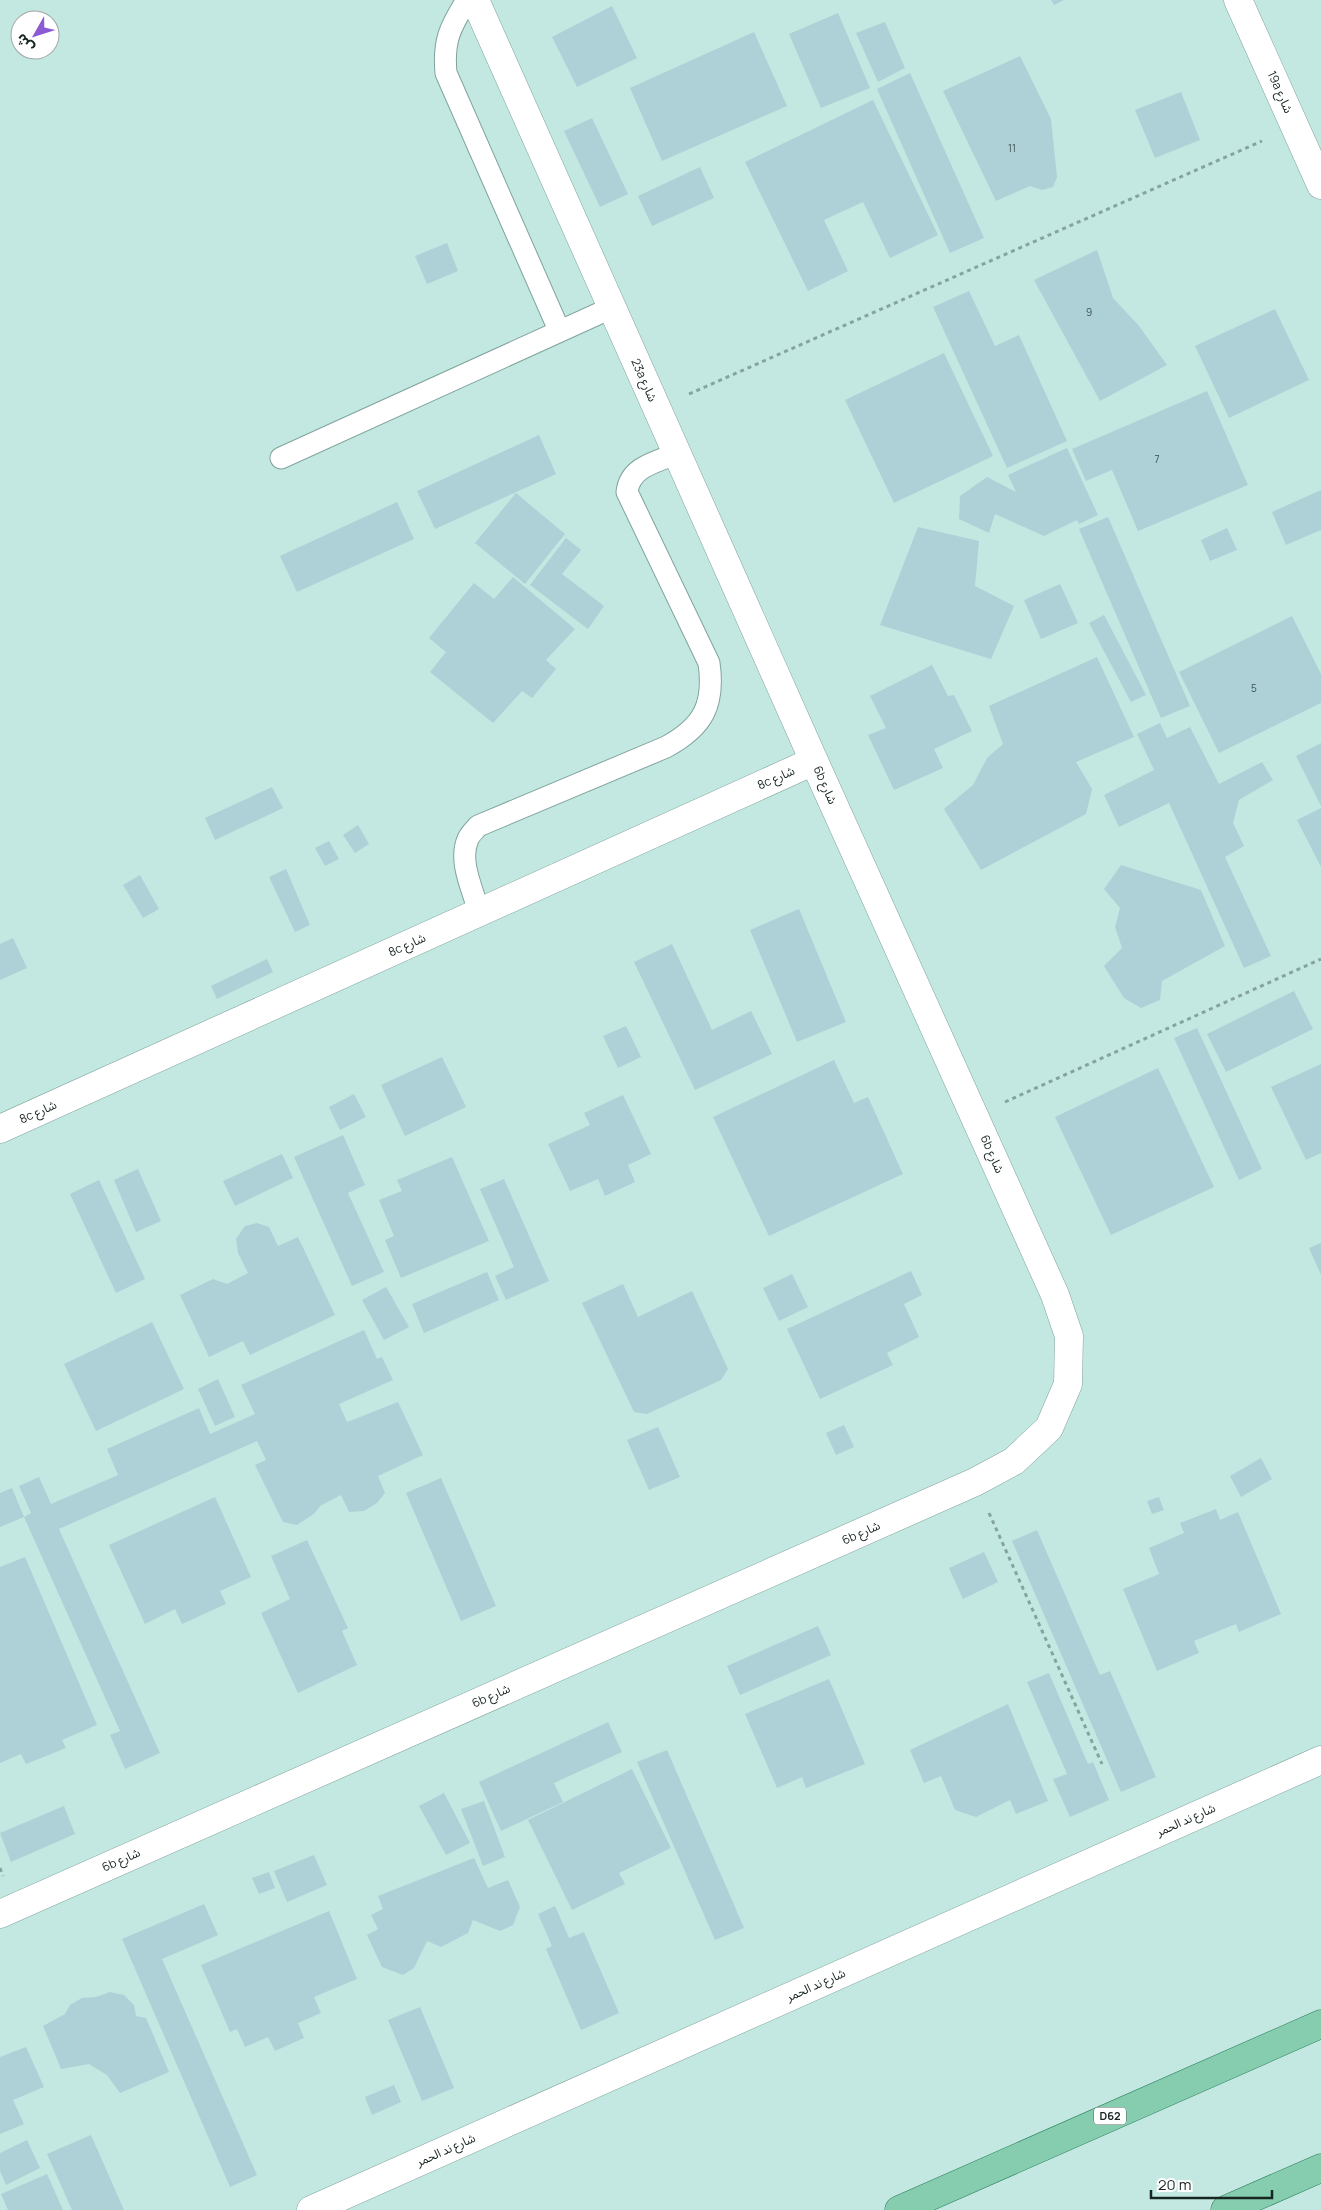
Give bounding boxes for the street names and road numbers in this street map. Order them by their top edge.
street label: 19a شارع [1263,68,1297,116]
street label: 23a شارع [626,355,662,405]
street label: 8c شارع [754,762,798,794]
street label: 6b شارع [809,763,841,807]
street label: 8c شارع [385,929,429,961]
street label: 8c شارع [16,1096,60,1128]
street label: 6b شارع [976,1132,1008,1176]
street label: 6b شارع [839,1517,883,1549]
street label: 6b شارع [469,1680,513,1712]
street label: شارع ند الحمر [1153,1799,1218,1841]
street label: 6b شارع [99,1844,143,1876]
street label: شارع ند الحمر [783,1964,848,2006]
road number: D62 [1094,2108,1126,2124]
street label: شارع ند الحمر [413,2129,478,2171]

